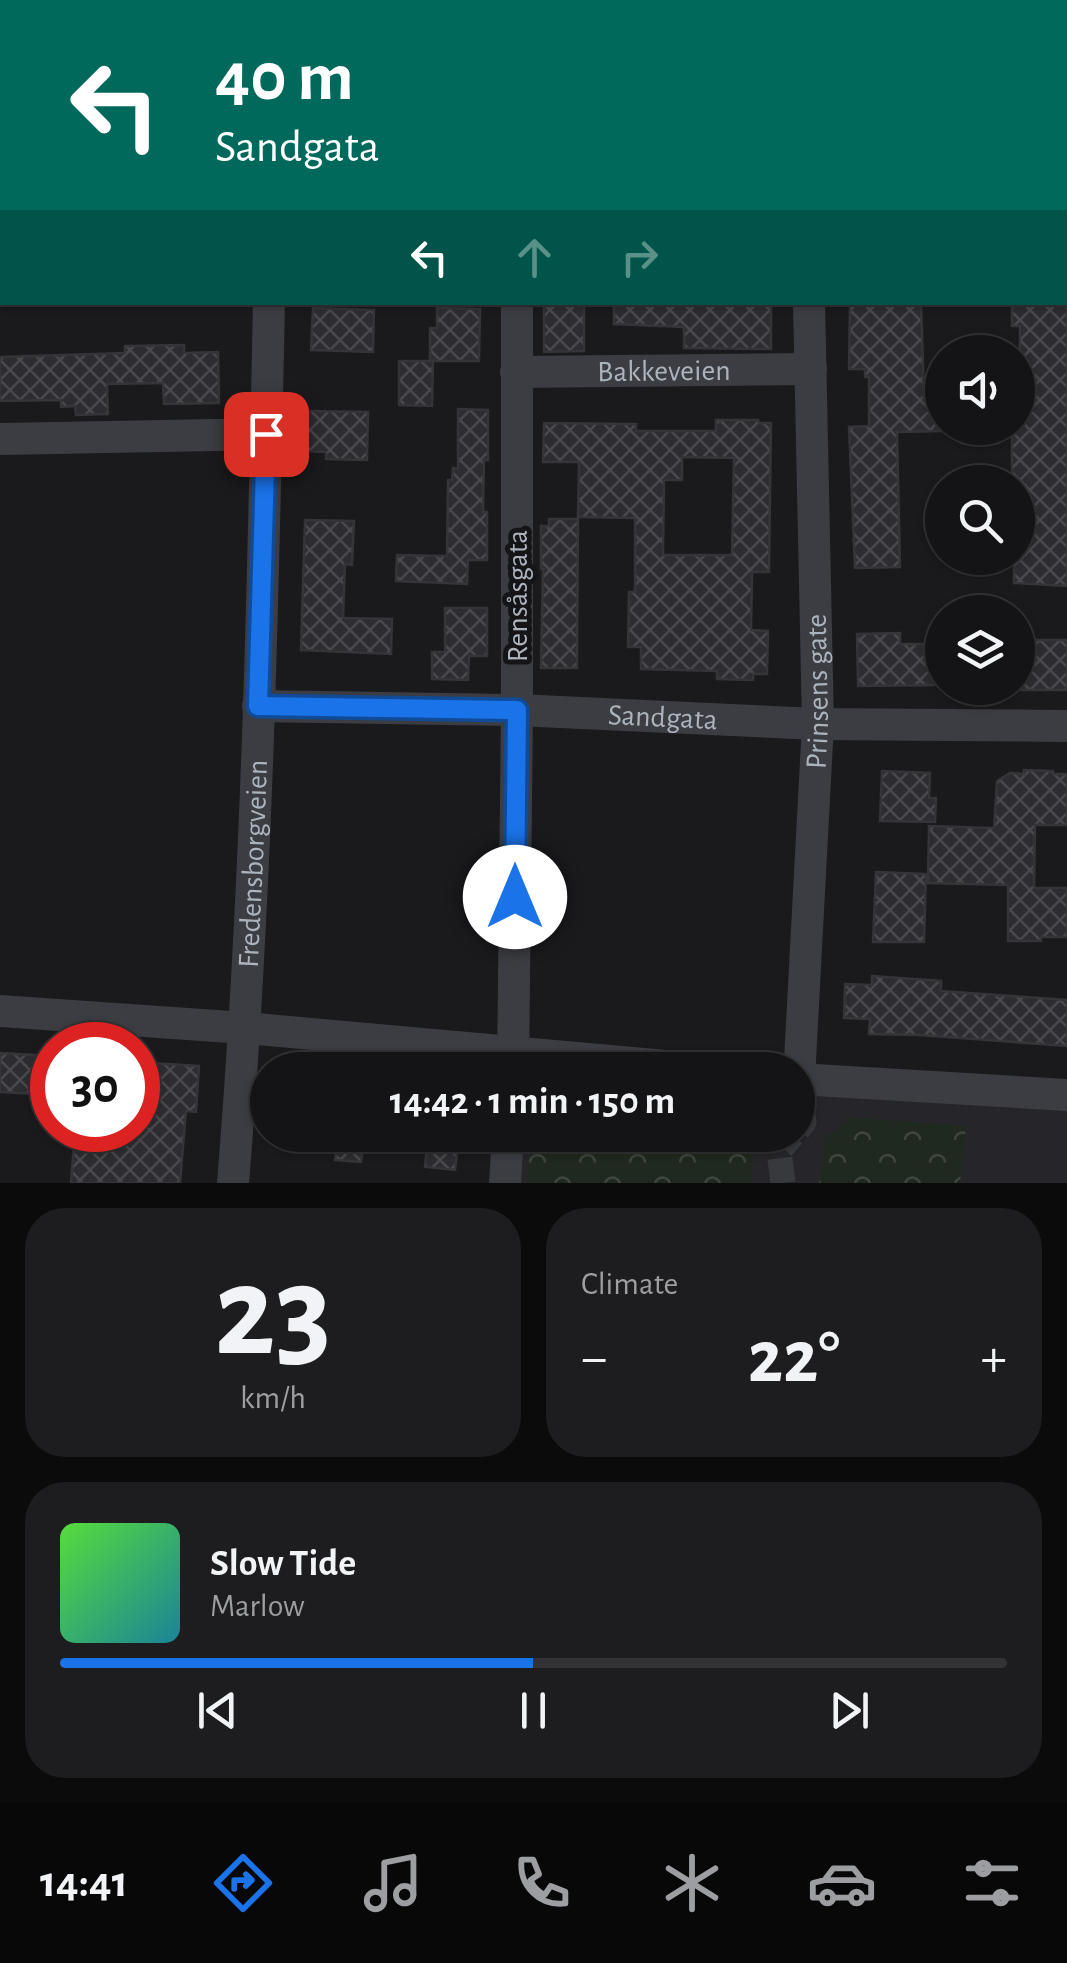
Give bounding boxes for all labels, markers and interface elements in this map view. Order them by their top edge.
icon: left [50,40,180,170]
text: 40 m [215,43,354,113]
text: Sandgata [215,125,379,170]
icon: left [402,230,457,285]
icon: ahead [507,230,562,285]
icon: right [612,230,667,285]
map controls [925,335,1035,705]
button: sound [925,335,1035,445]
street label: Bakkeveien [597,356,731,387]
pin [224,392,309,477]
icon: arrive [239,407,294,462]
button: search [925,465,1035,575]
street label: Rensåsgata [503,530,533,662]
button: layers [925,595,1035,705]
street label: Prinsens gate [802,614,834,770]
street label: Sandgata [607,700,718,735]
street label: Fredensborgveien [234,759,273,969]
position arrow [463,845,567,949]
speed limit sign: 30 [30,1022,160,1152]
text: 14:42 · 1 min · 150 m [390,1083,675,1121]
text: 23 [214,1249,332,1379]
text: Climate [581,1268,678,1300]
text: 22° [748,1321,840,1396]
text: − [581,1331,607,1386]
text: + [981,1331,1007,1386]
text: km/h [240,1382,306,1414]
text: Slow Tide [210,1545,356,1583]
text: Marlow [210,1590,305,1622]
icon: previous [190,1683,245,1738]
icon: pause [506,1683,561,1738]
icon: next [822,1683,877,1738]
icon: directions [208,1848,278,1918]
icon: music [358,1848,428,1918]
icon: phone [507,1848,577,1918]
icon: climate [657,1848,727,1918]
icon: car [807,1848,877,1918]
icon: filters [957,1848,1027,1918]
text: 14:41 [40,1860,128,1905]

